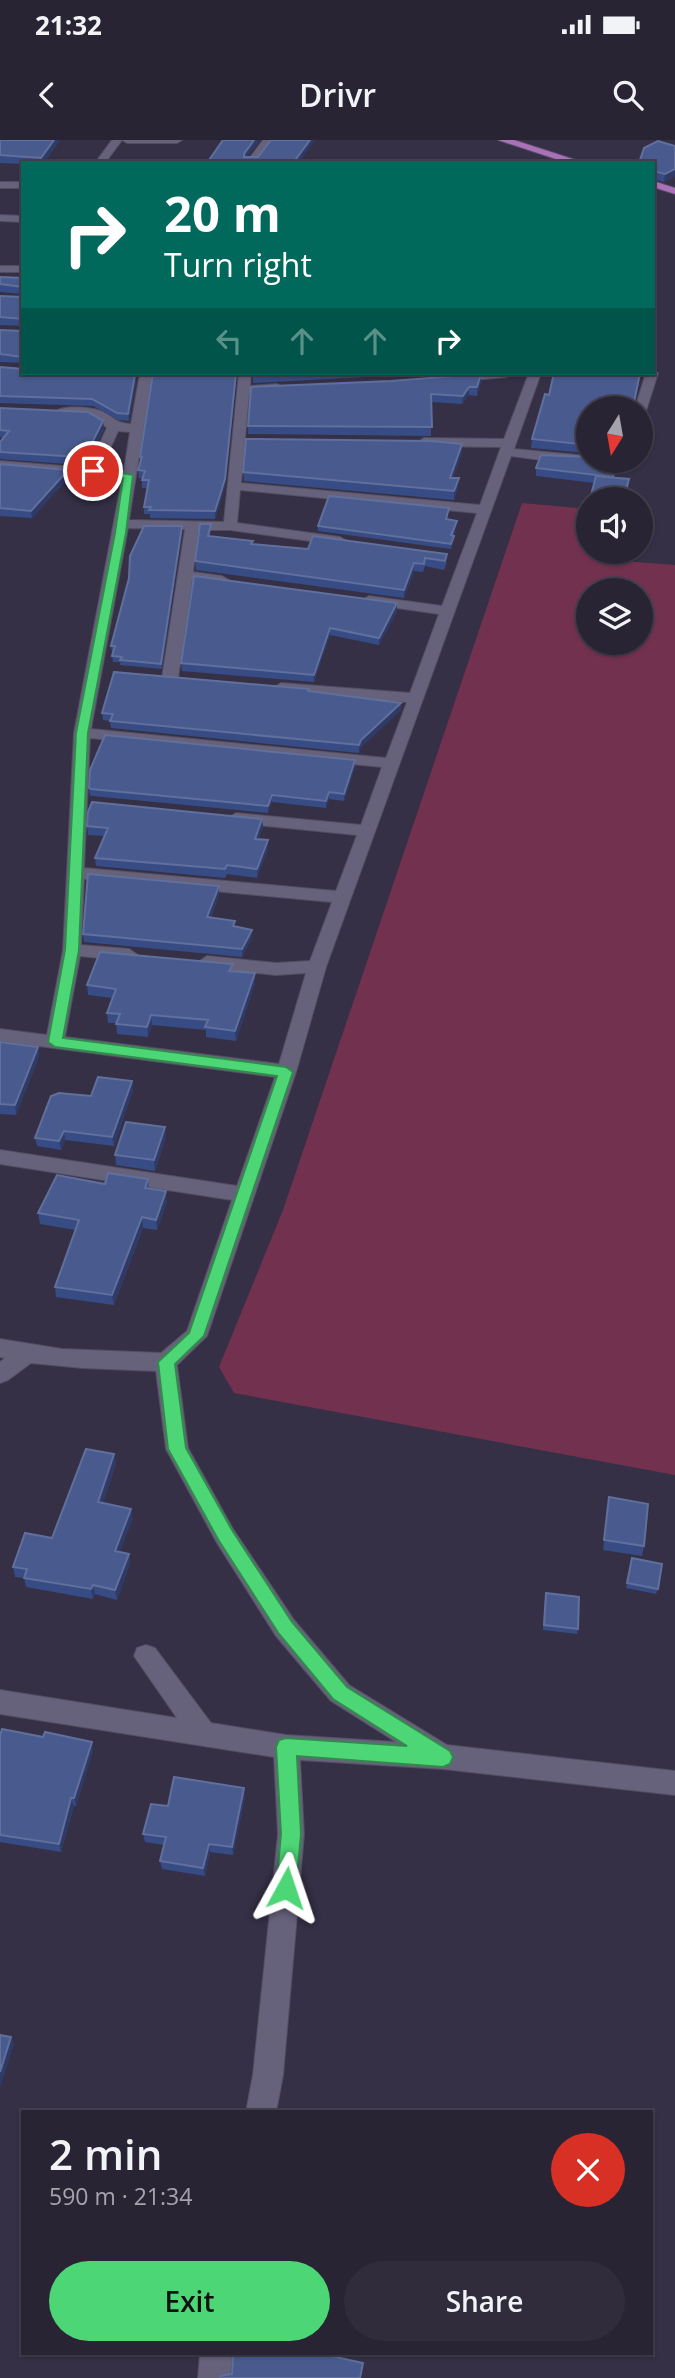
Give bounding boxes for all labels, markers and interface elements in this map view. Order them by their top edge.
text: 21:32 [35,7,102,43]
text: Drivr [299,73,376,116]
icon: back [28,76,66,114]
icon: search [609,76,647,114]
text: 20 m [164,180,281,246]
icon: right [49,189,140,280]
text: Turn right [164,243,312,286]
icon: left [210,322,248,360]
icon: ahead [283,322,321,360]
icon: ahead [356,322,394,360]
icon: right [429,322,467,360]
north arrow [576,396,653,472]
map controls [576,396,653,655]
pin [63,441,123,501]
icon: arrive [74,452,112,490]
button: sound [576,487,653,564]
button: layers [576,578,653,655]
position arrow [249,1851,323,1925]
text: 2 min [49,2125,162,2182]
button: close [551,2133,625,2207]
text: 590 m · 21:34 [49,2180,192,2212]
button: Exit [49,2261,330,2341]
button: Share [344,2261,625,2341]

